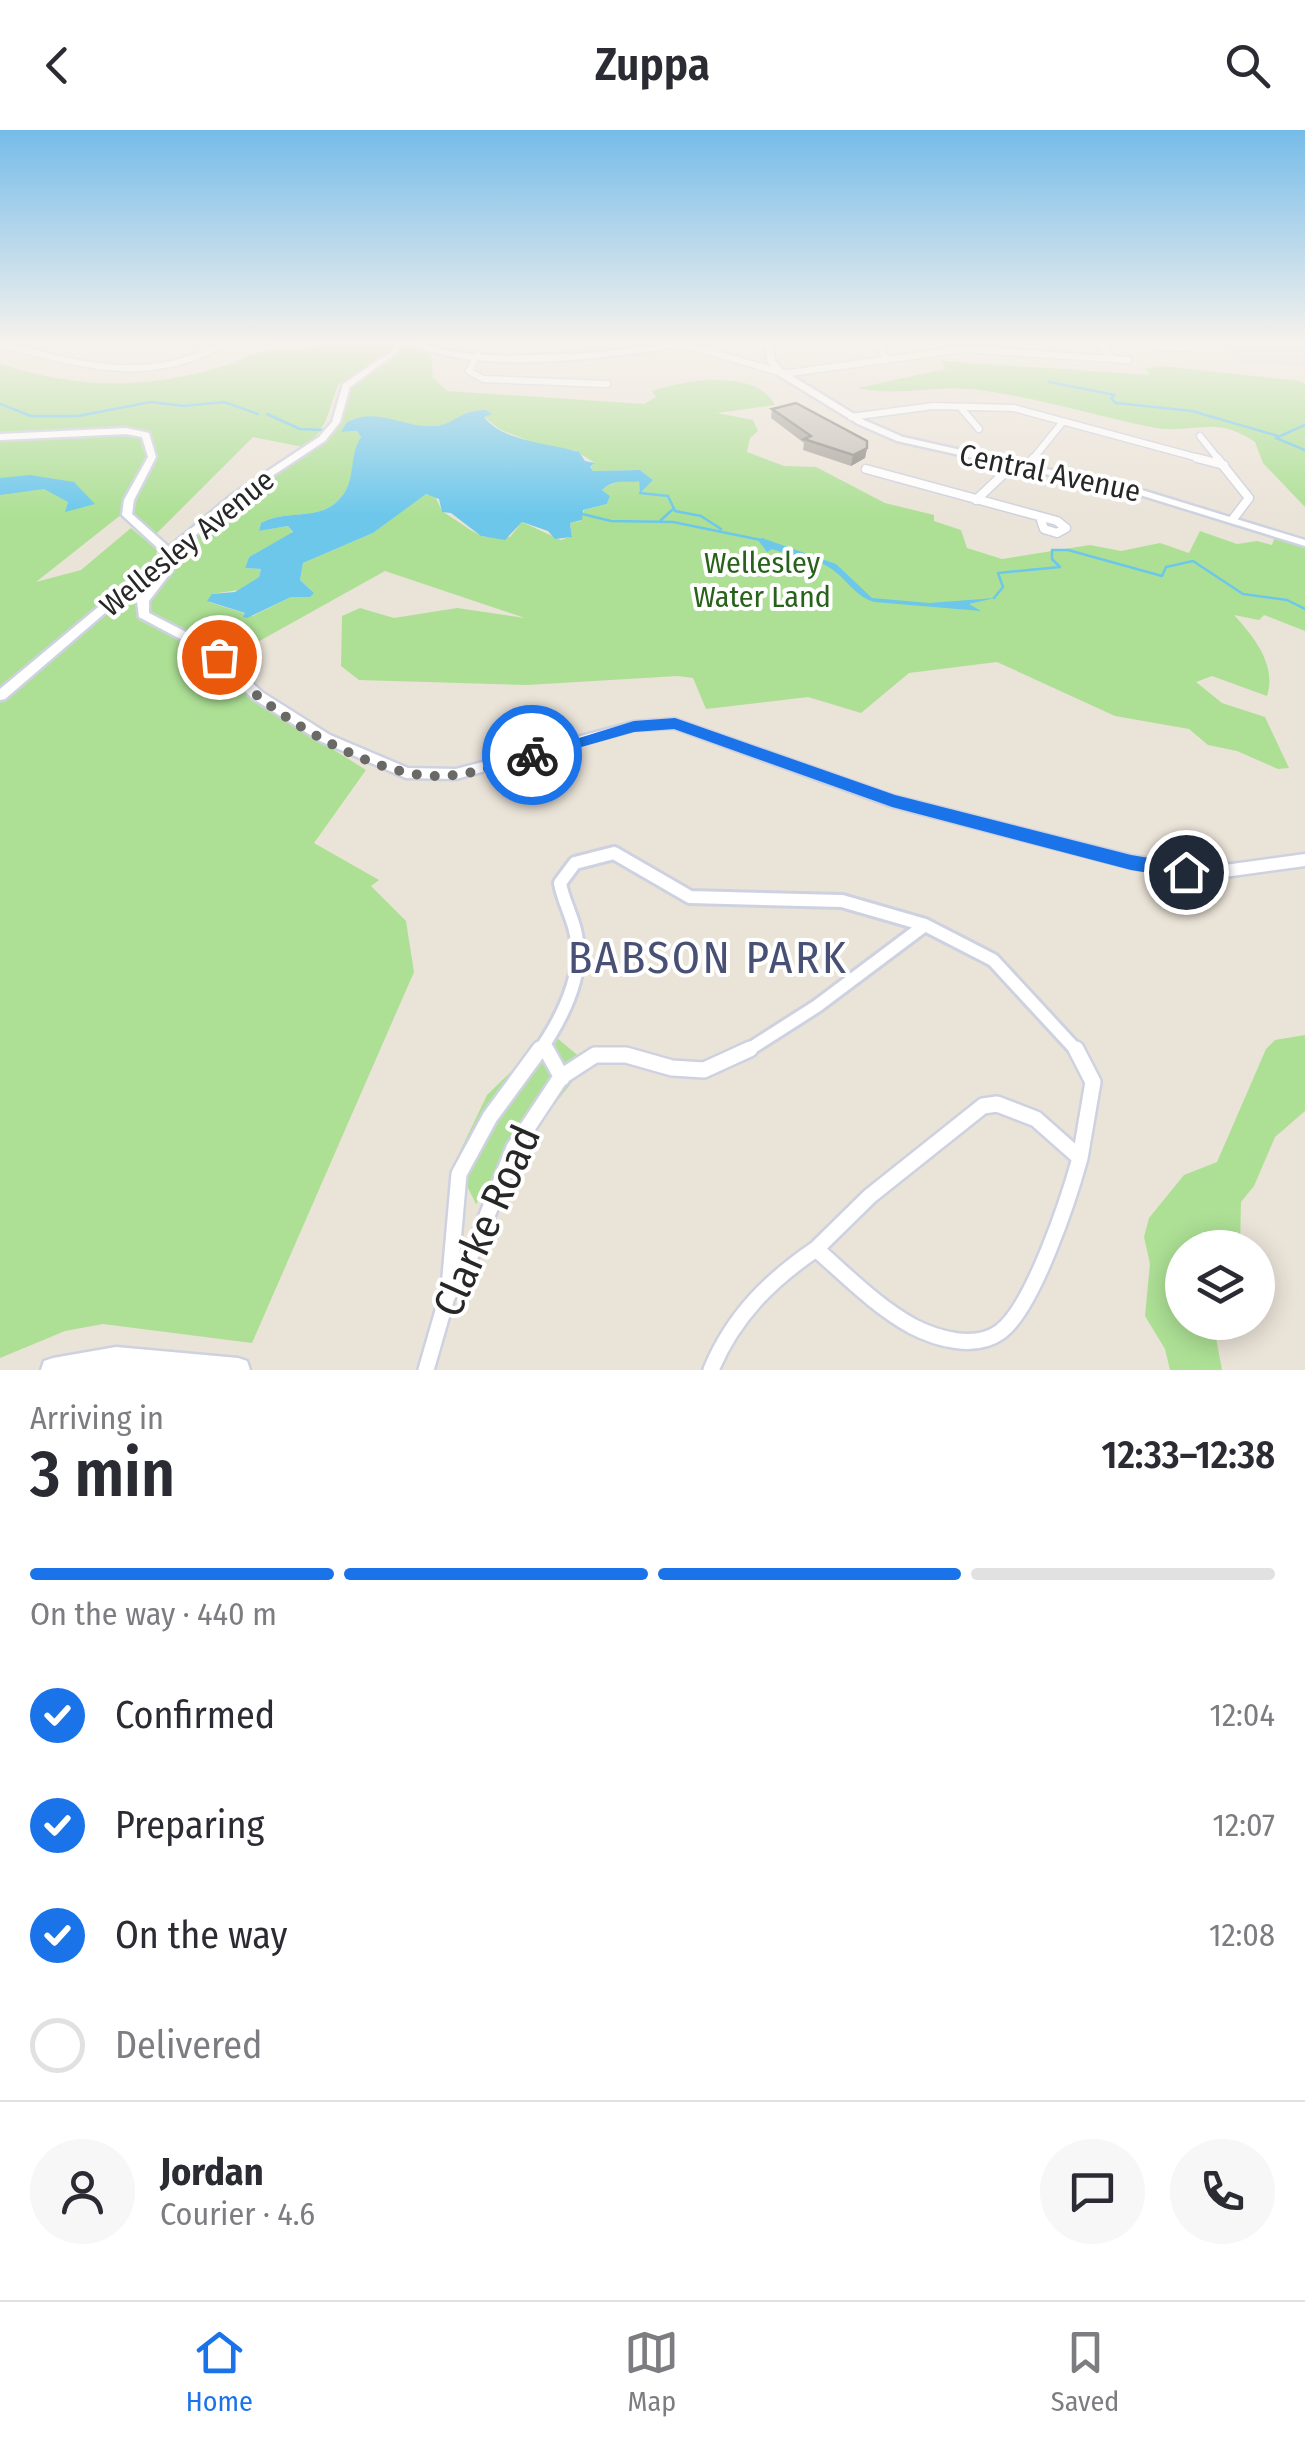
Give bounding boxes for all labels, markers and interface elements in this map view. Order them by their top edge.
icon: back [30,38,85,93]
text: Zuppa [595,38,710,92]
icon: search [1220,38,1275,93]
street label: Central Avenue [956,436,1144,510]
street label: Wellesley Avenue [93,462,281,624]
park label: Wellesley Water Land [693,545,831,615]
pin [177,615,262,700]
icon: bag [192,630,247,685]
courier [482,705,582,805]
icon: bike [505,728,560,783]
pin [1144,830,1229,915]
icon: home [1159,845,1214,900]
district label: BABSON PARK [568,931,848,985]
street label: Clarke Road [423,1118,551,1324]
map controls [1165,1230,1275,1340]
button: layers [1165,1230,1275,1340]
text: Arriving in [30,1399,164,1437]
text: 12:33–12:38 [1102,1432,1275,1478]
text: 3 min [30,1435,175,1513]
text: On the way · 440 m [30,1595,277,1633]
icon: check [30,1688,85,1743]
text: Confirmed [115,1692,275,1738]
text: 12:04 [1209,1696,1275,1734]
icon: check [30,1798,85,1853]
text: Preparing [115,1802,264,1848]
text: 12:07 [1213,1806,1275,1844]
icon: check [30,1908,85,1963]
text: On the way [115,1912,287,1958]
text: 12:08 [1209,1916,1275,1954]
text: Delivered [115,2022,262,2068]
button: person [30,2139,135,2244]
button: chat [1040,2139,1145,2244]
button: phone [1170,2139,1275,2244]
text: Jordan [160,2149,264,2195]
text: Courier · 4.6 [160,2195,315,2233]
tab: Home [186,2325,253,2418]
tab: Map [624,2325,679,2418]
tab: Saved [1051,2325,1119,2418]

